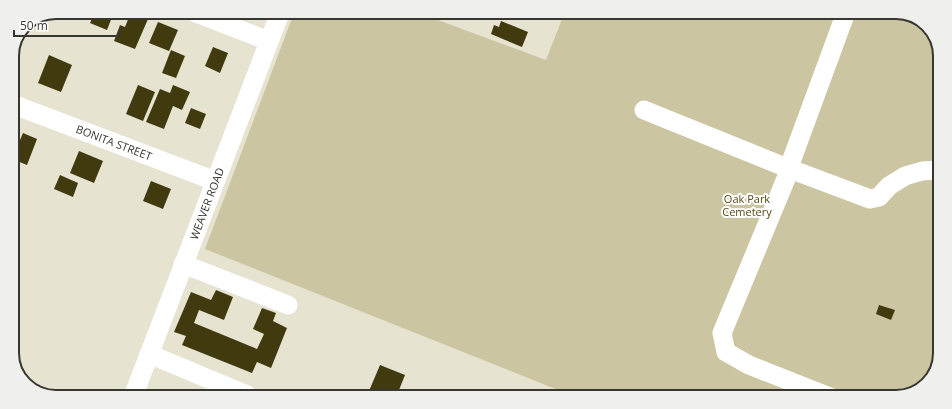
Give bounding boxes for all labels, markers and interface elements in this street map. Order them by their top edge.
scale bar [14,12,120,38]
text: 50 m [20,17,48,34]
street label: BONITA STREET [74,121,154,163]
street label: WEAVER ROAD [186,165,227,241]
park label: Oak Park Cemetery [722,191,772,219]

